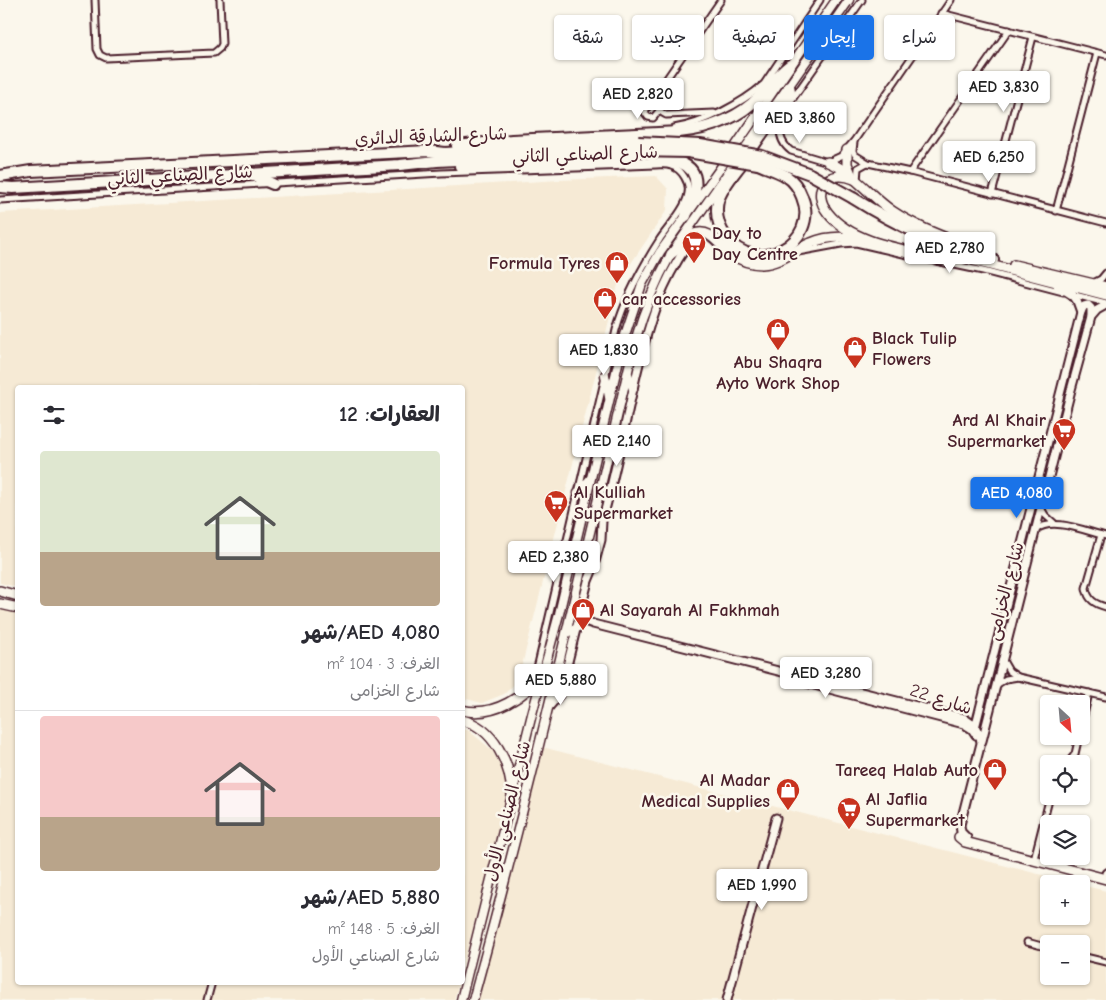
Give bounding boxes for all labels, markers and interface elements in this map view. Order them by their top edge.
chip: شقة [554,15,622,60]
chip: جديد [632,15,704,60]
chip: تصفية [714,15,794,60]
chip: إيجار [804,15,874,60]
chip: شراء [884,15,955,60]
pin: AED 3,830 [947,70,1061,113]
pin: AED 2,820 [581,78,695,120]
text: AED 3,830 [969,78,1039,96]
text: AED 2,820 [603,85,673,103]
pin: AED 3,860 [743,102,857,144]
text: AED 3,860 [765,109,835,127]
street label: شارع الشارقة الدائري [354,123,508,152]
pin: AED 6,250 [932,140,1046,183]
street label: شارع الصناعي الثاني [512,141,659,173]
text: AED 6,250 [953,148,1025,166]
street label: شارع الصناعي الثاني [107,161,254,195]
place label: Day to Day Centre [712,223,798,265]
supermarket icon: Day to Day Centre [681,230,707,264]
pin: AED 2,780 [893,232,1007,274]
text: AED 2,780 [915,239,985,257]
shop icon: Formula Tyres [604,250,630,284]
place label: Formula Tyres [489,253,600,274]
shop icon: car accessories [592,286,618,320]
place label: car accessories [622,289,741,310]
shop icon: Abu Shaqra Ayto Work Shop [765,317,791,351]
place label: Black Tulip Flowers [872,328,957,370]
pin: AED 1,830 [547,334,661,376]
shop icon: Black Tulip Flowers [842,335,868,369]
text: AED 1,830 [570,341,638,359]
place label: Abu Shaqra Ayto Work Shop [716,352,840,394]
icon: filters [40,401,68,429]
text: العقارات: 12 [339,402,440,426]
place label: Ard Al Khair Supermarket [947,410,1047,452]
supermarket icon: Ard Al Khair Supermarket [1051,417,1077,451]
pin: AED 2,140 [560,424,674,467]
text: AED 2,140 [583,432,651,450]
pin: AED 4,080 [960,476,1074,519]
place label: Al Kulliah Supermarket [574,482,674,524]
icon: home [195,483,285,573]
text: AED 4,080 [981,484,1053,502]
supermarket icon: Al Kulliah Supermarket [543,489,569,523]
pin: AED 2,380 [497,540,611,583]
street label: شارع الخزامى [982,540,1030,643]
text: AED 2,380 [519,548,589,566]
shop icon: Al Sayarah Al Fakhmah [570,597,596,631]
place label: Al Sayarah Al Fakhmah [600,600,780,621]
text: AED 4,080/شهر [303,620,440,644]
text: الغرف: 3 · 104 m² [327,655,440,673]
pin: AED 3,280 [769,656,883,699]
pin: AED 5,880 [504,664,618,706]
text: AED 3,280 [791,664,861,682]
text: AED 5,880 [525,671,597,689]
street label: شارع 22 [907,680,974,720]
text: شارع الخزامى [350,682,440,700]
north arrow [1040,695,1090,745]
map controls [1040,695,1090,985]
street label: شارع الصناعي الأول [478,738,540,885]
icon: home [195,749,285,839]
button: locate [1040,755,1090,805]
shop icon: Tareeq Halab Auto [982,757,1008,791]
place label: Tareeq Halab Auto [836,760,978,781]
place label: Al Madar Medical Supplies [642,770,771,812]
shop icon: Al Madar Medical Supplies [775,777,801,811]
place label: Al Jaflia Supermarket [866,789,966,831]
supermarket icon: Al Jaflia Supermarket [836,796,862,830]
button: layers [1040,815,1090,865]
pin: AED 1,990 [705,868,819,911]
button: + [1040,875,1090,925]
text: AED 1,990 [727,876,797,894]
text: AED 5,880/شهر [303,885,440,909]
text: الغرف: 5 · 148 m² [328,920,440,938]
button: − [1040,935,1090,985]
text: شارع الصناعي الأول [312,947,440,965]

